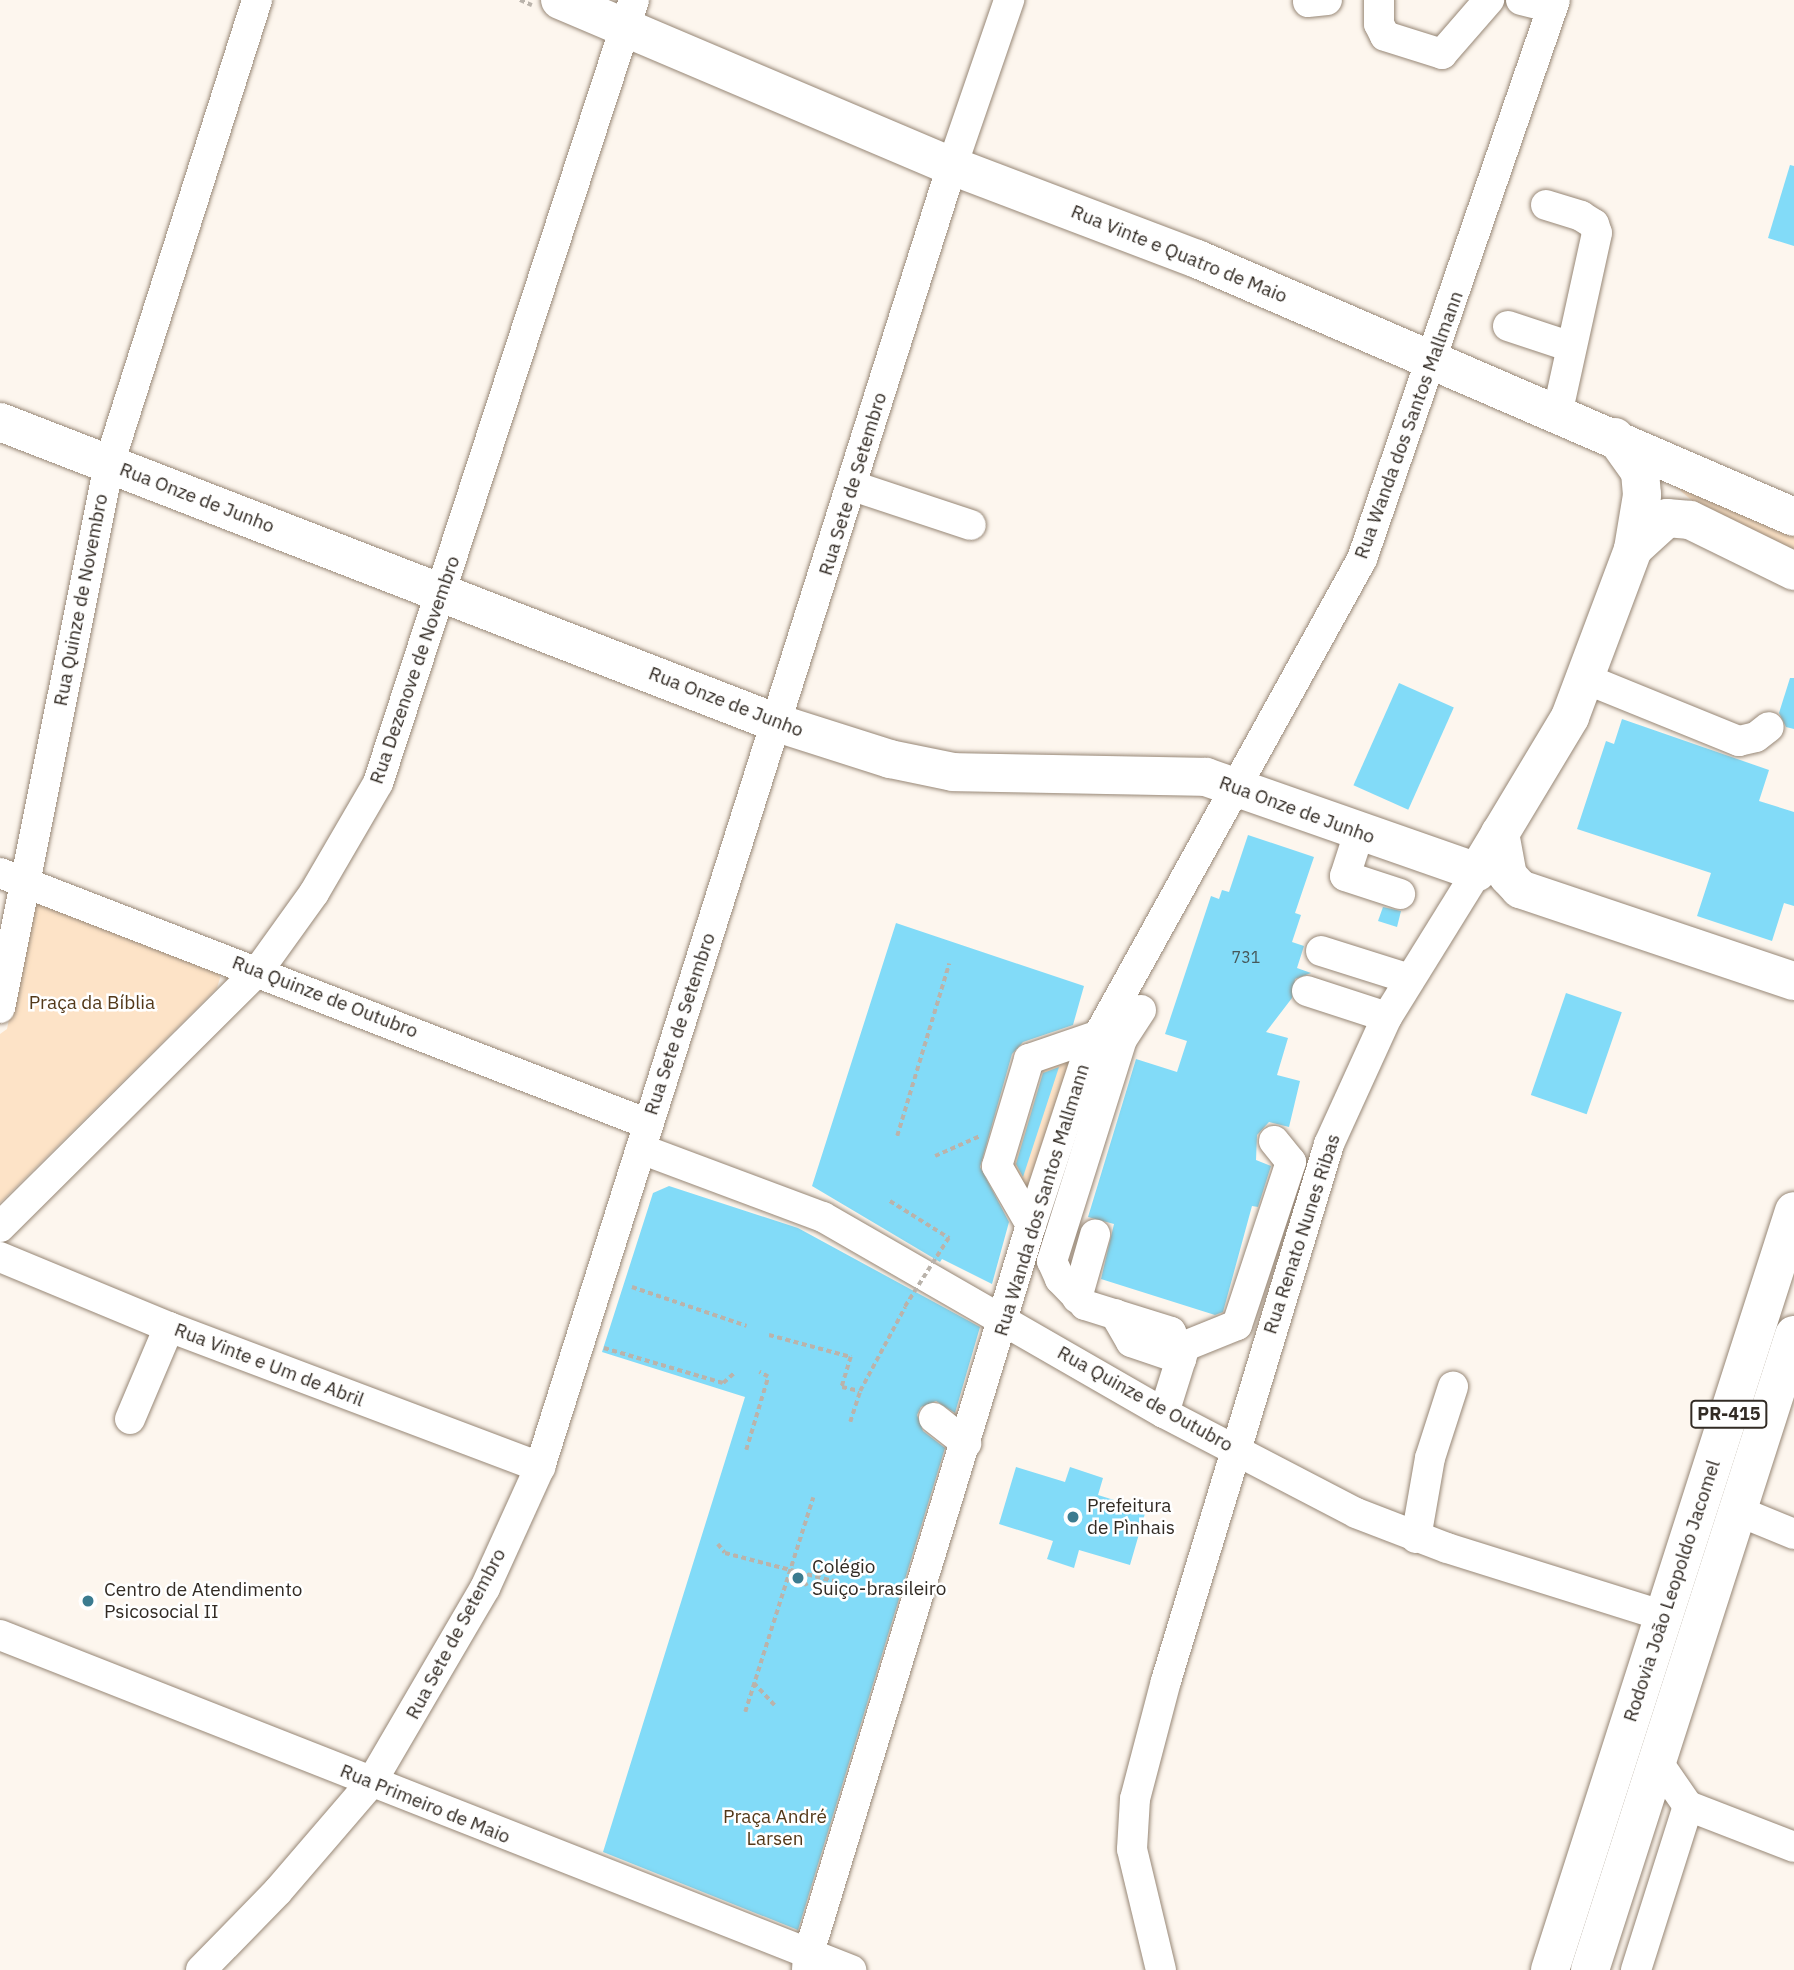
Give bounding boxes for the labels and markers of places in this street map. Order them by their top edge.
place label: Prefeitura de Pìnhais [1087,1495,1175,1539]
marker: Prefeitura de Pìnhais [1065,1509,1081,1525]
place label: Colégio Suiço-brasileiro [812,1556,946,1600]
marker: Colégio Suiço-brasileiro [790,1570,806,1586]
place label: Centro de Atendimento Psicosocial II [104,1579,302,1623]
marker: Centro de Atendimento Psicosocial II [78,1591,98,1611]

